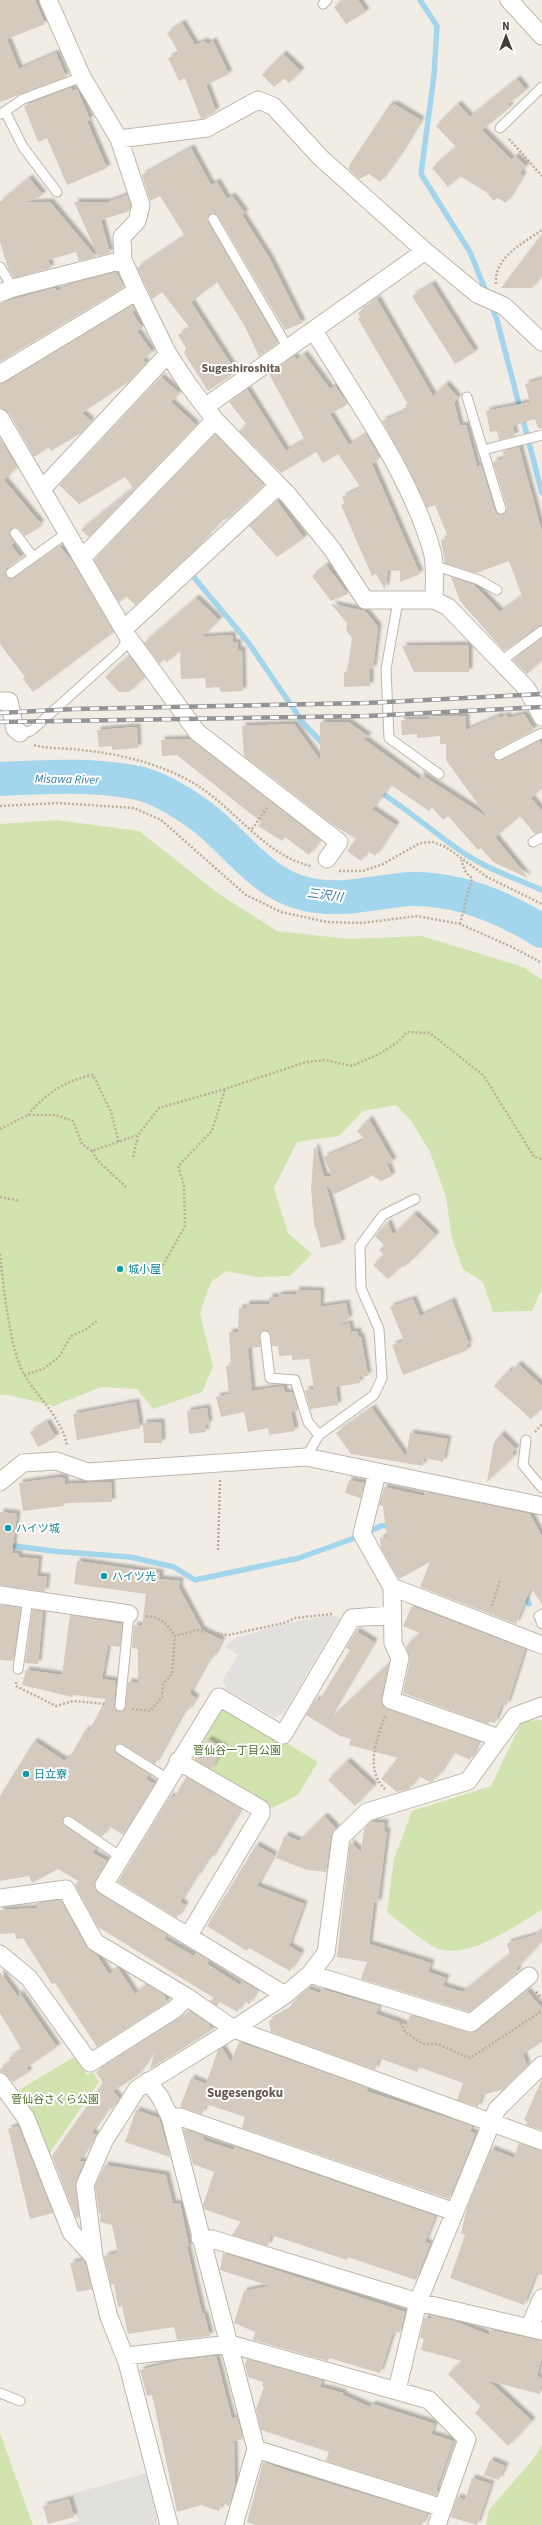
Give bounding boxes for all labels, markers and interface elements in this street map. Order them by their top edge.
north arrow [486,16,526,56]
text: N [502,19,510,34]
district label: Sugeshiroshita [202,360,280,377]
water label: Misawa River [35,770,100,789]
water label: 三沢川 [306,885,346,906]
place label: 城小屋 [128,1262,161,1277]
marker: 城小屋 [115,1264,125,1274]
place label: ハイツ城 [16,1521,60,1536]
marker: ハイツ城 [3,1523,13,1533]
place label: ハイツ光 [112,1569,156,1584]
marker: ハイツ光 [99,1571,109,1581]
park label: 菅仙谷一丁目公園 [193,1743,281,1758]
place label: 日立寮 [34,1767,67,1782]
marker: 日立寮 [21,1769,31,1779]
district label: Sugesengoku [207,2084,283,2102]
park label: 菅仙谷さくら公園 [11,2092,99,2107]

